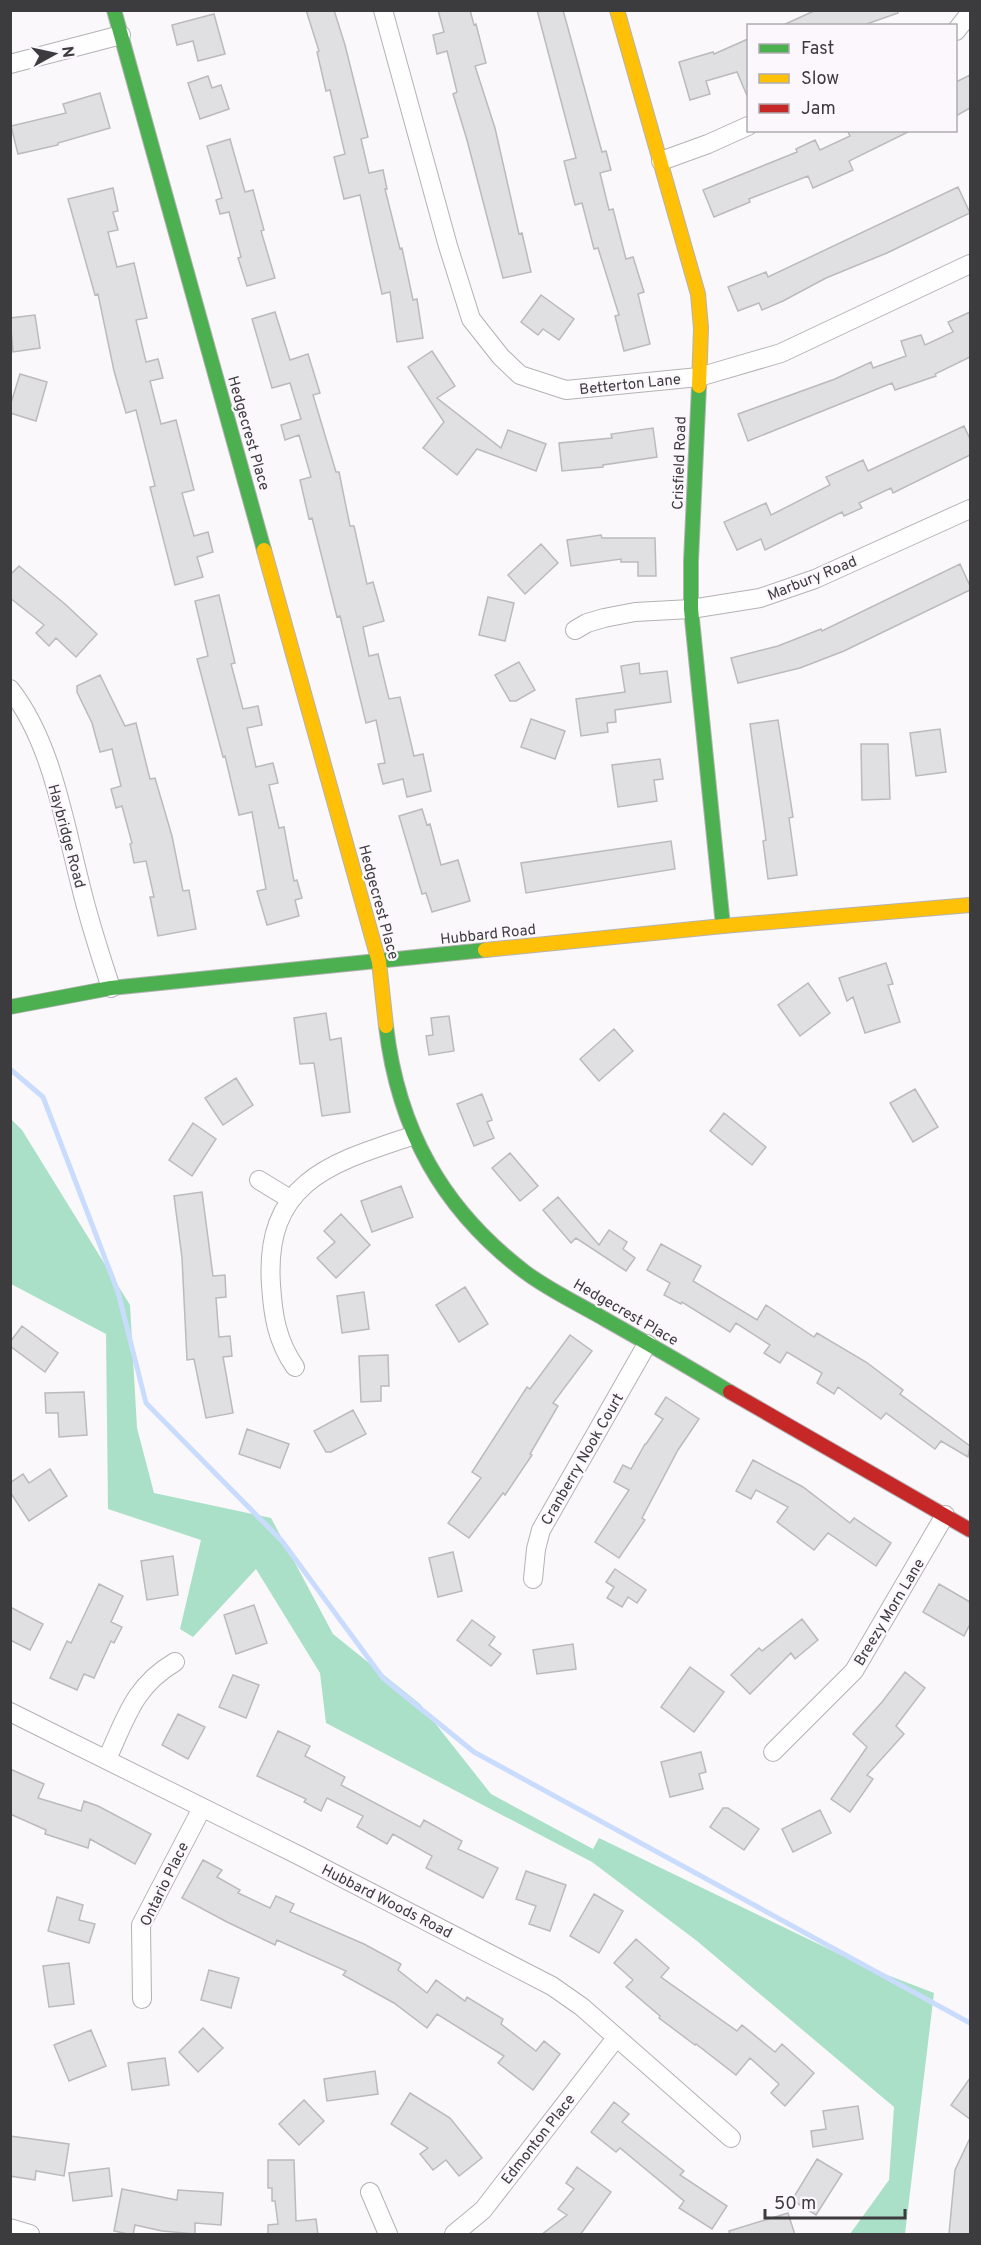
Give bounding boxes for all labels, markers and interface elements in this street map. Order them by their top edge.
north arrow [24,24,84,84]
legend [747,24,957,132]
text: Fast [801,38,834,61]
text: N [56,45,78,59]
text: Slow [801,68,839,91]
text: Jam [801,98,836,121]
street label: Betterton Lane [578,371,682,400]
street label: Hedgecrest Place [222,374,273,493]
street label: Crisfield Road [669,416,692,510]
street label: Marbury Road [765,553,860,606]
street label: Haybridge Road [43,782,89,890]
street label: Hedgecrest Place [353,843,402,962]
street label: Hubbard Road [439,921,537,950]
street label: Hedgecrest Place [569,1276,681,1351]
street label: Cranberry Nook Court [538,1390,629,1529]
street label: Breezy Morn Lane [851,1556,930,1670]
street label: Ontario Place [137,1839,194,1930]
street label: Hubbard Woods Road [318,1861,455,1944]
street label: Edmonton Place [498,2091,580,2189]
scale bar [765,2182,904,2220]
text: 50 m [774,2193,816,2216]

